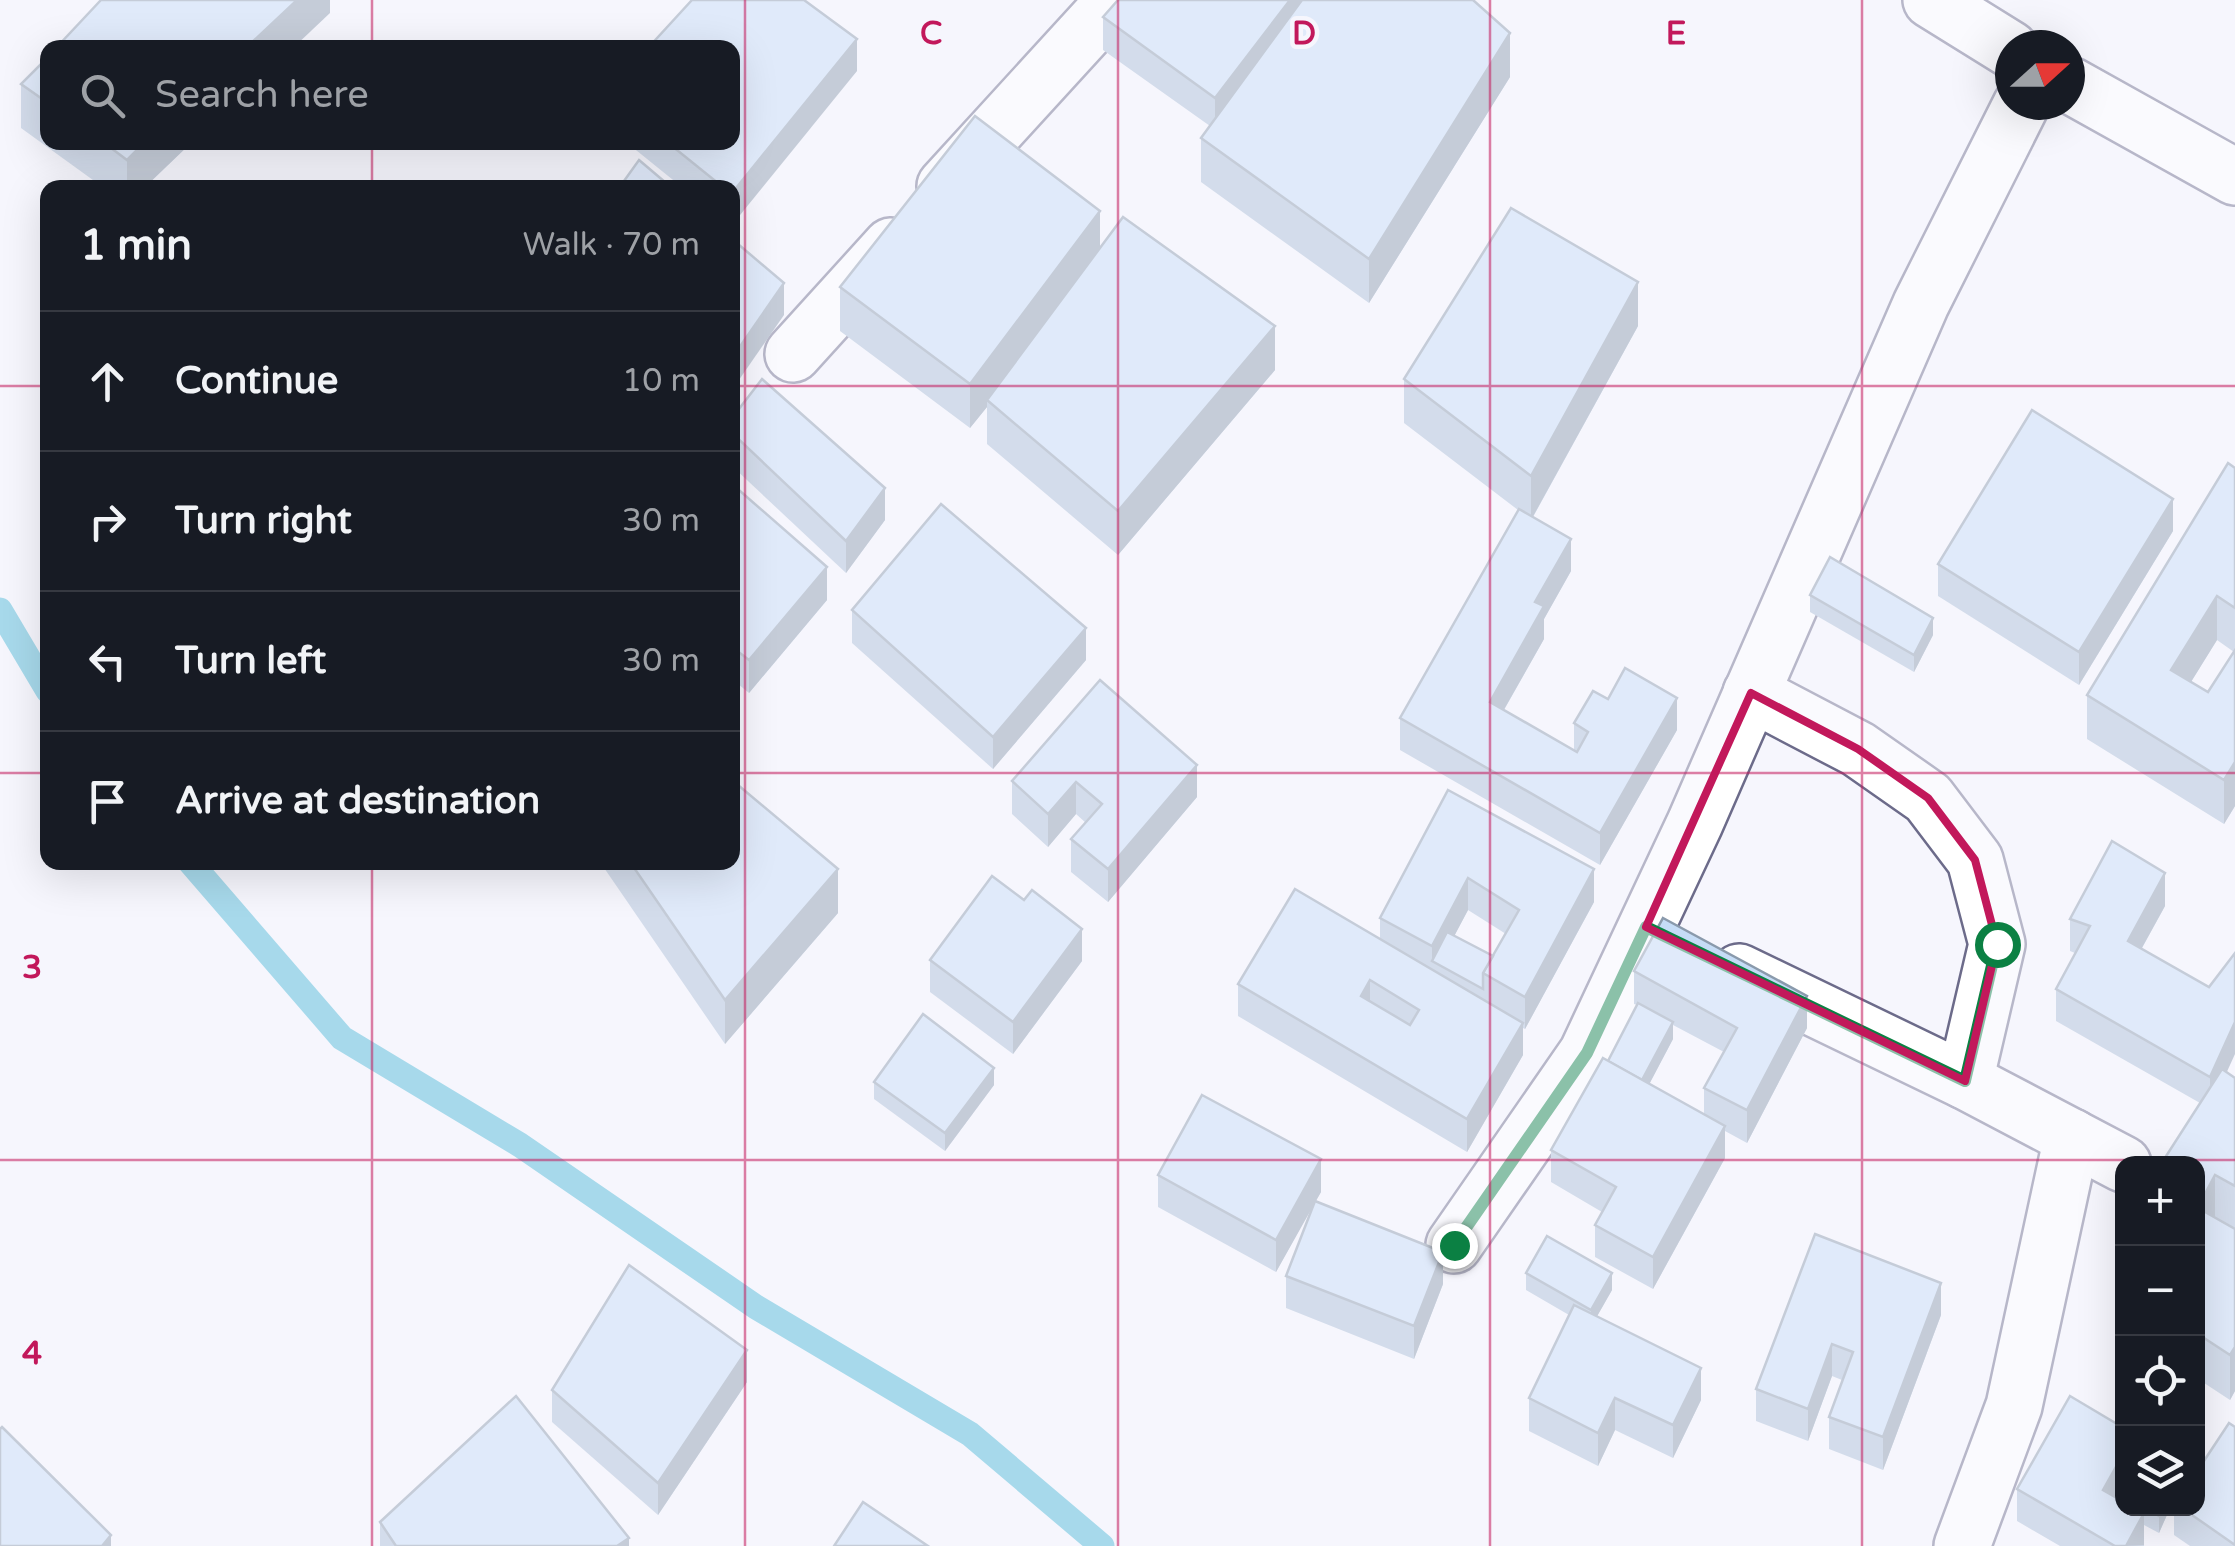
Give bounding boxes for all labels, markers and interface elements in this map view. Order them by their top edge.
text: C [920,15,942,53]
text: D [1292,15,1316,53]
text: E [1666,15,1686,53]
north arrow [1995,30,2085,120]
search box [40,40,740,150]
icon: search [75,68,130,123]
text: Search here [155,72,369,118]
text: 1 min [80,220,192,271]
text: Walk · 70 m [523,226,700,264]
icon: ahead [80,354,135,409]
text: Continue [175,358,338,404]
text: 10 m [622,362,700,400]
icon: right [80,494,135,549]
text: Turn right [175,498,352,544]
text: 30 m [622,502,700,540]
icon: left [80,634,135,689]
text: Turn left [175,638,326,684]
text: 30 m [622,642,700,680]
icon: arrive [80,774,135,829]
text: Arrive at destination [175,778,540,824]
route start [1975,922,2021,968]
text: 3 [22,949,42,987]
map controls [2115,1156,2205,1516]
button: + [2115,1156,2205,1246]
route end [1432,1223,1478,1269]
button: − [2115,1246,2205,1336]
text: 4 [22,1335,42,1373]
button: locate [2115,1336,2205,1426]
button: layers [2115,1426,2205,1516]

